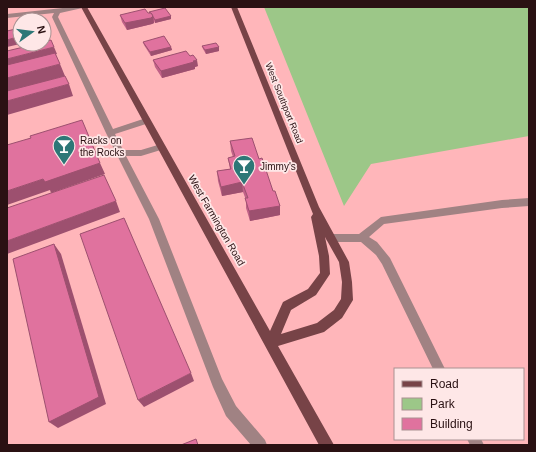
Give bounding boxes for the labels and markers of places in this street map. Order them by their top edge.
bar icon: Racks on the Rocks [51,133,77,166]
place label: Racks on the Rocks [80,135,124,158]
bar icon: Jimmy's [231,153,257,186]
place label: Jimmy's [260,161,296,172]

